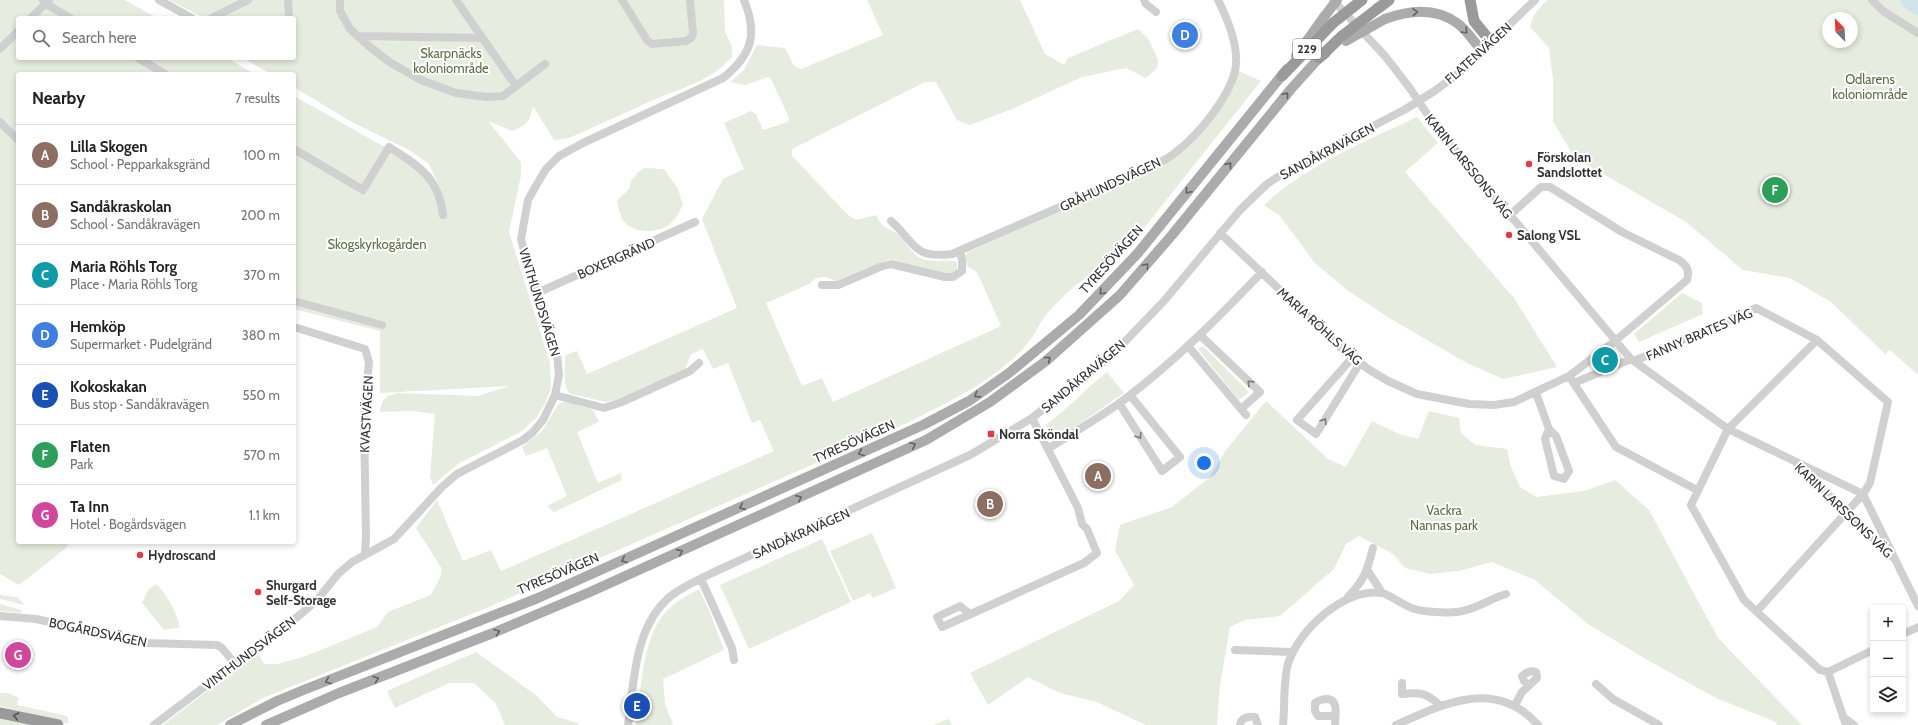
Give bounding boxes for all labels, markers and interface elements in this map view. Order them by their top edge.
one-way arrow [1412,7,1418,16]
north arrow [1822,12,1858,48]
search box [16,16,296,60]
street label: FLATENVÄGEN [1441,19,1515,87]
pin: D [1172,20,1198,50]
one-way arrow [1461,26,1468,34]
icon: search [30,27,52,49]
text: Search here [62,29,137,47]
road number: 229 [1293,39,1321,59]
park label: Skarpnäcks koloniområde [413,45,489,76]
park label: Odlarens koloniområde [1832,71,1908,102]
text: Nearby [32,88,85,108]
text: 7 results [235,90,280,106]
one-way arrow [1281,93,1288,100]
street label: KARIN LARSSONS VÄG [1422,111,1516,222]
street label: SANDÅKRAVÄGEN [1276,118,1377,183]
text: Lilla Skogen [70,138,147,156]
text: A [41,147,49,163]
text: 100 m [243,147,280,163]
place label: Förskolan Sandslottet [1537,149,1602,180]
street label: GRÅHUNDSVÄGEN [1057,153,1163,214]
text: School · Pepparkaksgränd [70,156,210,172]
marker: Förskolan Sandslottet [1524,159,1534,169]
one-way arrow [1224,163,1231,170]
pin: F [1762,175,1788,205]
one-way arrow [1186,186,1193,193]
text: Sandåkraskolan [70,198,172,216]
text: B [41,207,49,223]
text: 200 m [241,207,280,223]
text: School · Sandåkravägen [70,216,200,232]
street label: TYRESÖVÄGEN [1076,221,1146,297]
place label: Salong VSL [1517,227,1581,243]
marker: Salong VSL [1504,230,1514,240]
street label: BOXERGRÄND [575,234,657,282]
park label: Skogskyrkogården [327,236,427,252]
street label: VINTHUNDSVÄGEN [516,246,564,358]
text: Maria Röhls Torg [70,258,177,276]
one-way arrow [1141,263,1148,270]
text: C [41,267,49,283]
text: 370 m [243,267,280,283]
text: Place · Maria Röhls Torg [70,276,198,292]
street label: MARIA RÖHLS VÄG [1274,284,1366,368]
one-way arrow [1099,287,1107,295]
street label: FANNY BRATES VÄG [1643,304,1755,364]
text: Hemköp [70,318,126,336]
text: D [40,327,50,343]
text: 380 m [242,327,280,343]
street label: SANDÅKRAVÄGEN [1037,335,1128,416]
text: Supermarket · Pudelgränd [70,336,212,352]
pin: C [1592,345,1618,375]
one-way arrow [1044,357,1051,364]
street label: KVASTVÄGEN [356,375,376,453]
text: Kokoskakan [70,378,147,396]
one-way arrow [1247,380,1255,388]
text: E [41,387,49,403]
text: 550 m [243,387,280,403]
one-way arrow [974,391,981,398]
text: Bus stop · Sandåkravägen [70,396,209,412]
street label: TYRESÖVÄGEN [811,416,897,466]
one-way arrow [1319,419,1326,426]
place label: Norra Sköndal [999,426,1079,442]
marker: Norra Sköndal [986,429,996,439]
one-way arrow [1135,432,1142,439]
text: Flaten [70,438,110,456]
one-way arrow [909,442,917,450]
text: F [42,447,48,463]
text: 570 m [243,447,280,463]
one-way arrow [857,448,865,456]
your location [1194,453,1214,473]
text: Park [70,456,93,472]
street label: KARIN LARSSONS VÄG [1792,459,1896,561]
pin: A [1085,461,1111,491]
pin: B [977,489,1003,519]
one-way arrow [795,495,802,503]
text: Ta Inn [70,498,109,516]
one-way arrow [739,502,747,510]
park label: Vackra Nannas park [1410,502,1478,533]
street label: SANDÅKRAVÄGEN [749,503,852,562]
text: G [41,507,49,523]
text: 1.1 km [249,507,280,523]
text: Hotel · Bogårdsvägen [70,516,186,532]
place label: Hydroscand [148,547,216,563]
street label: TYRESÖVÄGEN [515,549,601,597]
one-way arrow [676,549,684,557]
marker: Hydroscand [135,550,145,560]
one-way arrow [621,555,628,563]
place label: Shurgard Self-Storage [266,577,337,608]
marker: Shurgard Self-Storage [253,587,263,597]
map controls [1870,605,1906,713]
button: + [1870,605,1906,641]
street label: BOGÅRDSVÄGEN [48,613,149,650]
street label: VINTHUNDSVÄGEN [199,613,299,693]
one-way arrow [493,628,500,636]
pin: G [5,640,31,670]
button: − [1870,641,1906,677]
one-way arrow [372,675,379,683]
one-way arrow [324,676,331,684]
button: layers [1870,677,1906,713]
pin: E [624,691,650,721]
one-way arrow [12,712,19,720]

